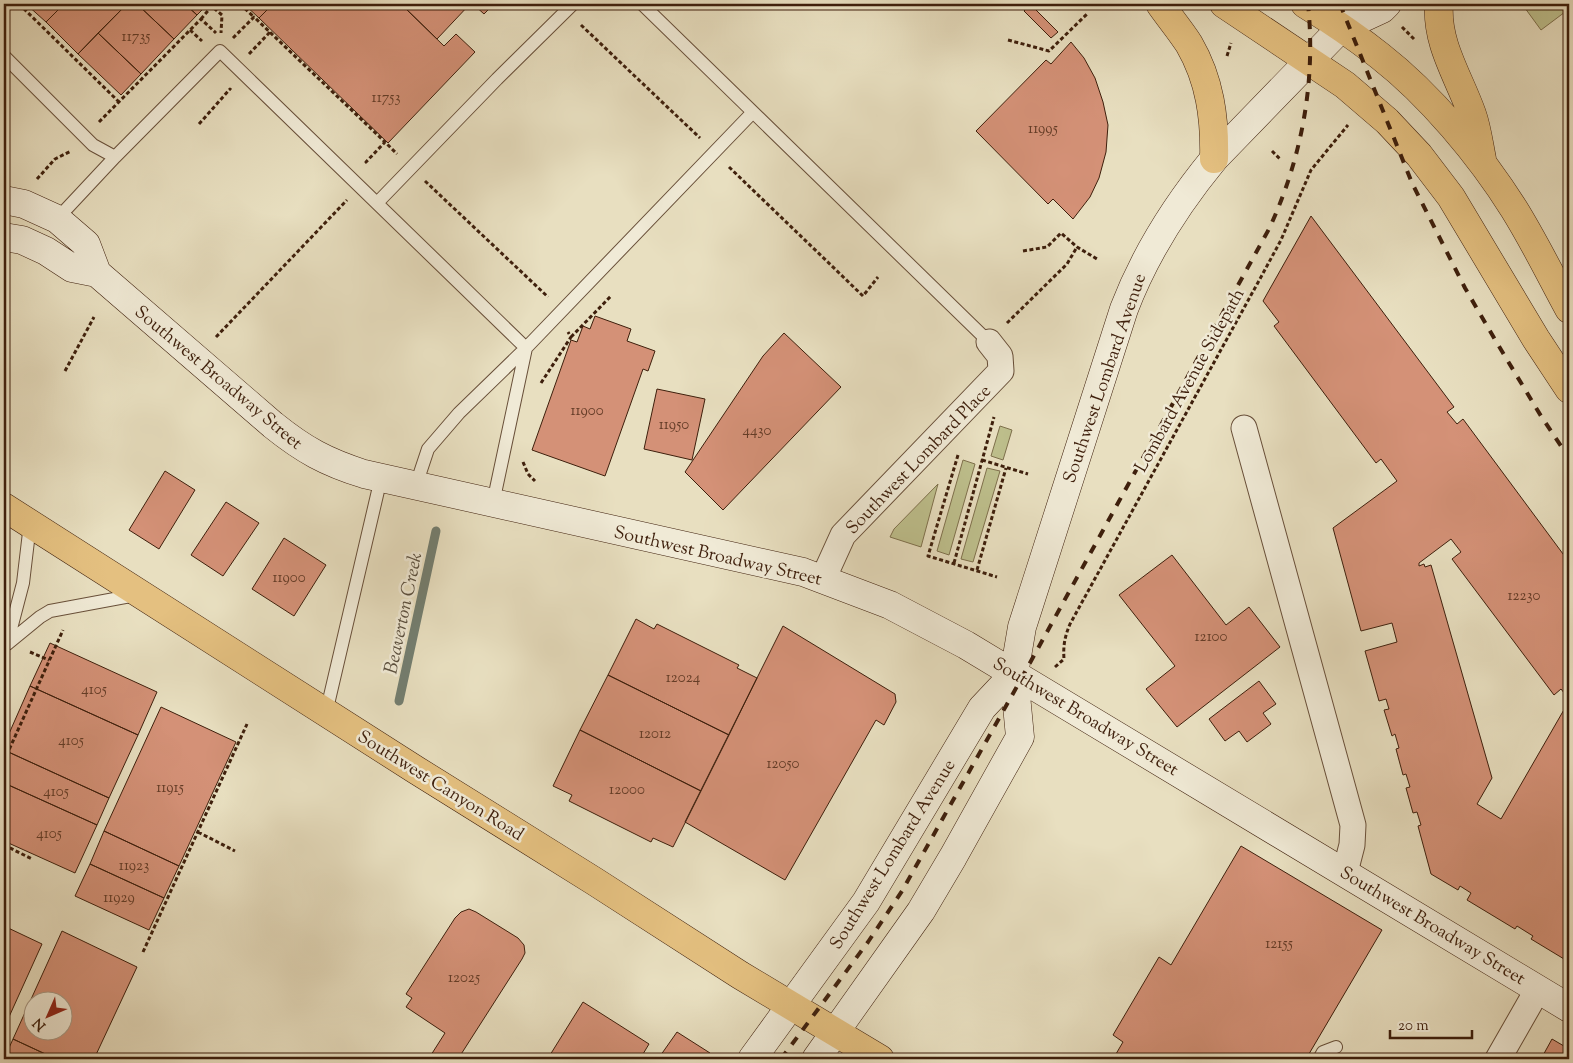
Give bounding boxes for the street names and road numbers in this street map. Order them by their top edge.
street label: Southwest Lombard Avenue [1058,270,1154,487]
street label: Lombard Avenue Sidepath [1129,284,1252,478]
street label: Southwest Broadway Street [128,300,308,457]
street label: Southwest Lombard Place [841,380,998,541]
street label: Southwest Broadway Street [611,520,824,594]
street label: Southwest Broadway Street [987,652,1183,784]
street label: Southwest Canyon Road [352,725,528,849]
street label: Southwest Lombard Avenue [824,755,963,955]
street label: Southwest Broadway Street [1334,861,1530,993]

